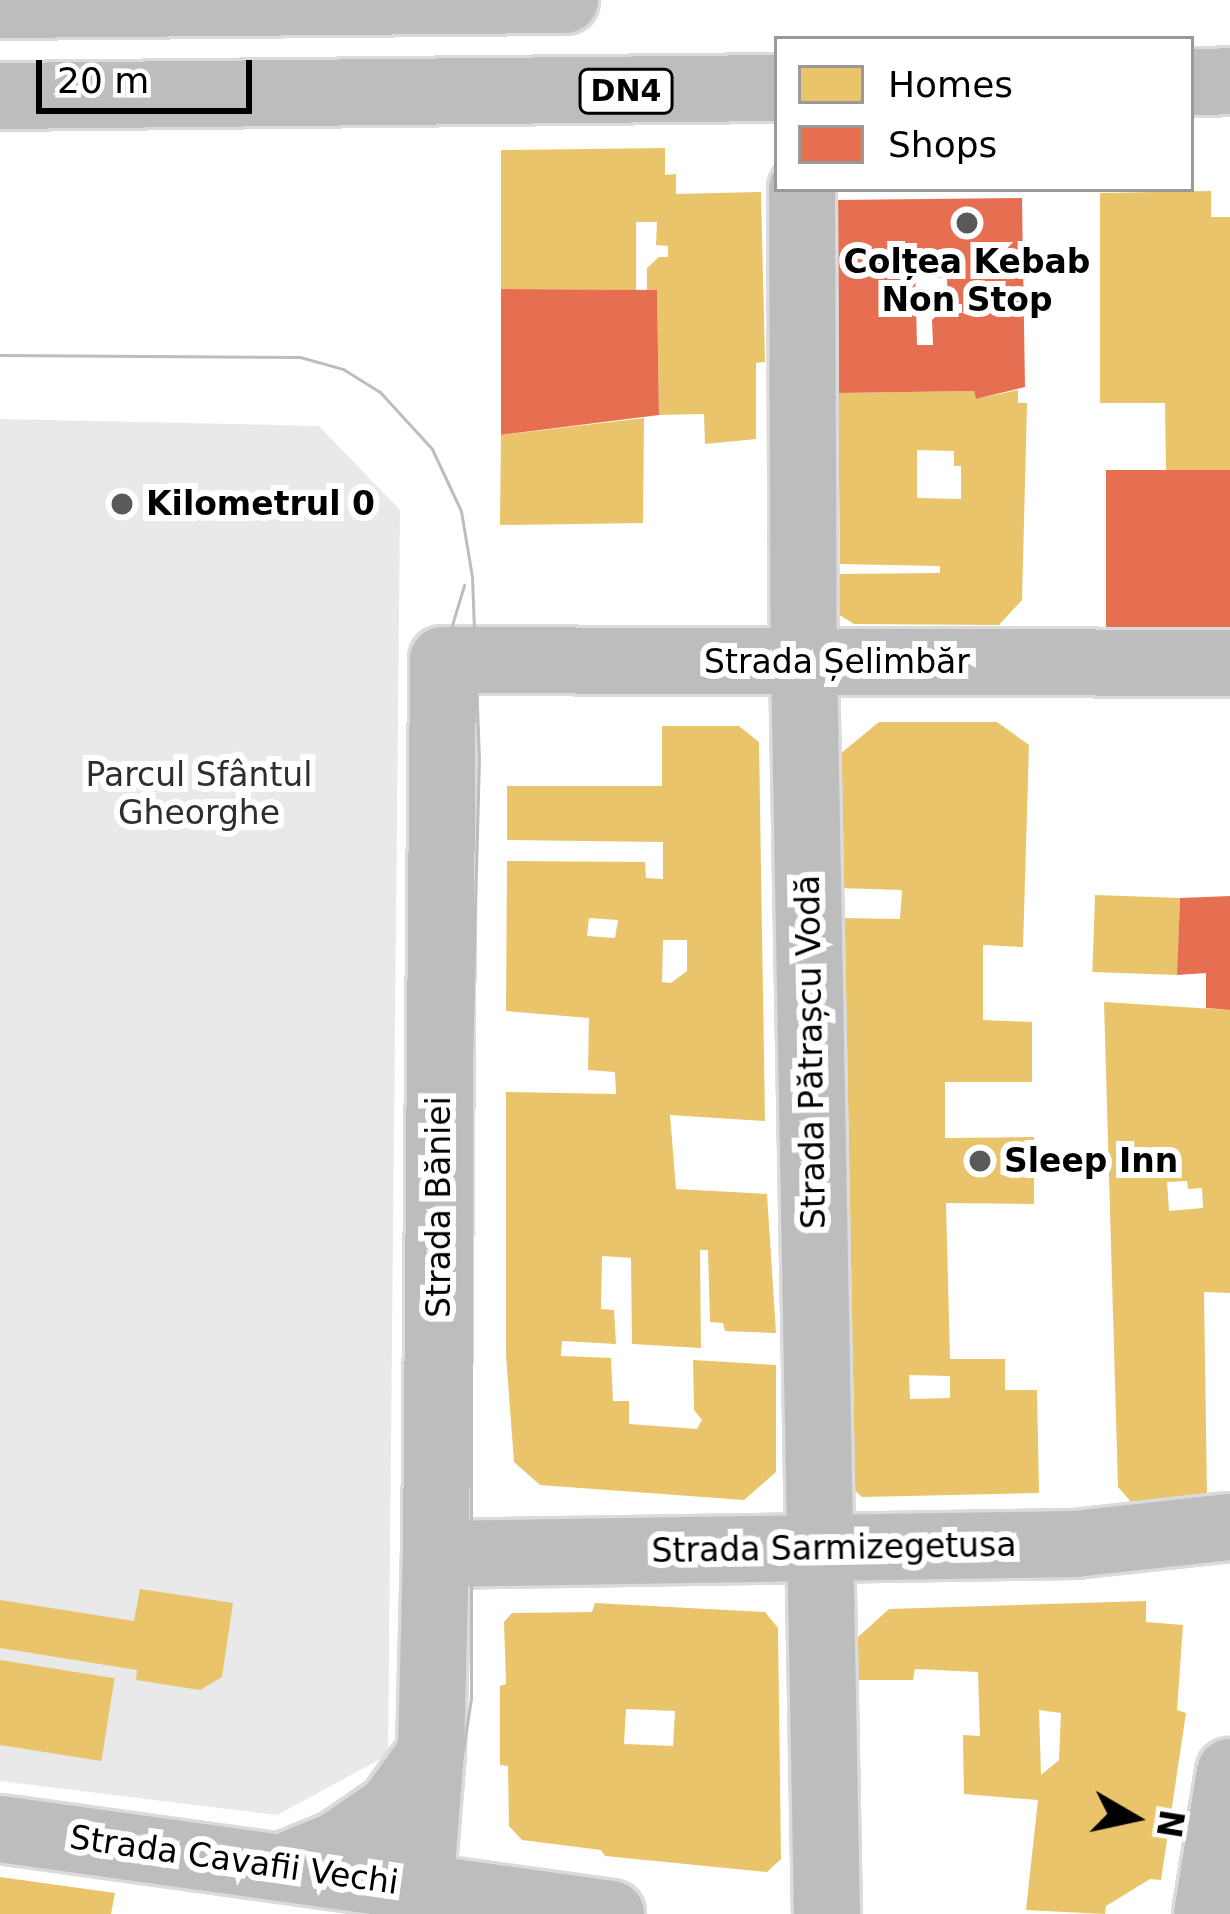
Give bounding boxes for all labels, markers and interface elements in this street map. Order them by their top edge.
scale bar [42,36,258,110]
legend [774,36,1194,192]
text: 20 m [57,60,149,101]
text: Homes [888,64,1013,105]
road number: DN4 [578,67,674,115]
text: Shops [888,124,997,165]
marker: Colțea Kebab Non Stop [954,210,980,236]
place label: Colțea Kebab Non Stop [843,242,1091,320]
place label: Kilometrul 0 [146,484,375,524]
marker: Kilometrul 0 [109,491,135,517]
street label: Strada Șelimbăr [704,642,970,682]
park label: Parcul Sfântul Gheorghe [86,755,312,833]
street label: Strada Pătrașcu Vodă [788,875,834,1229]
street label: Strada Băniei [419,1096,459,1318]
place label: Sleep Inn [1004,1141,1178,1181]
marker: Sleep Inn [967,1148,993,1174]
street label: Strada Sarmizegetusa [651,1525,1017,1571]
north arrow [1074,1758,1194,1878]
text: N [1149,1807,1191,1840]
street label: Strada Cavafii Vechi [67,1817,401,1903]

